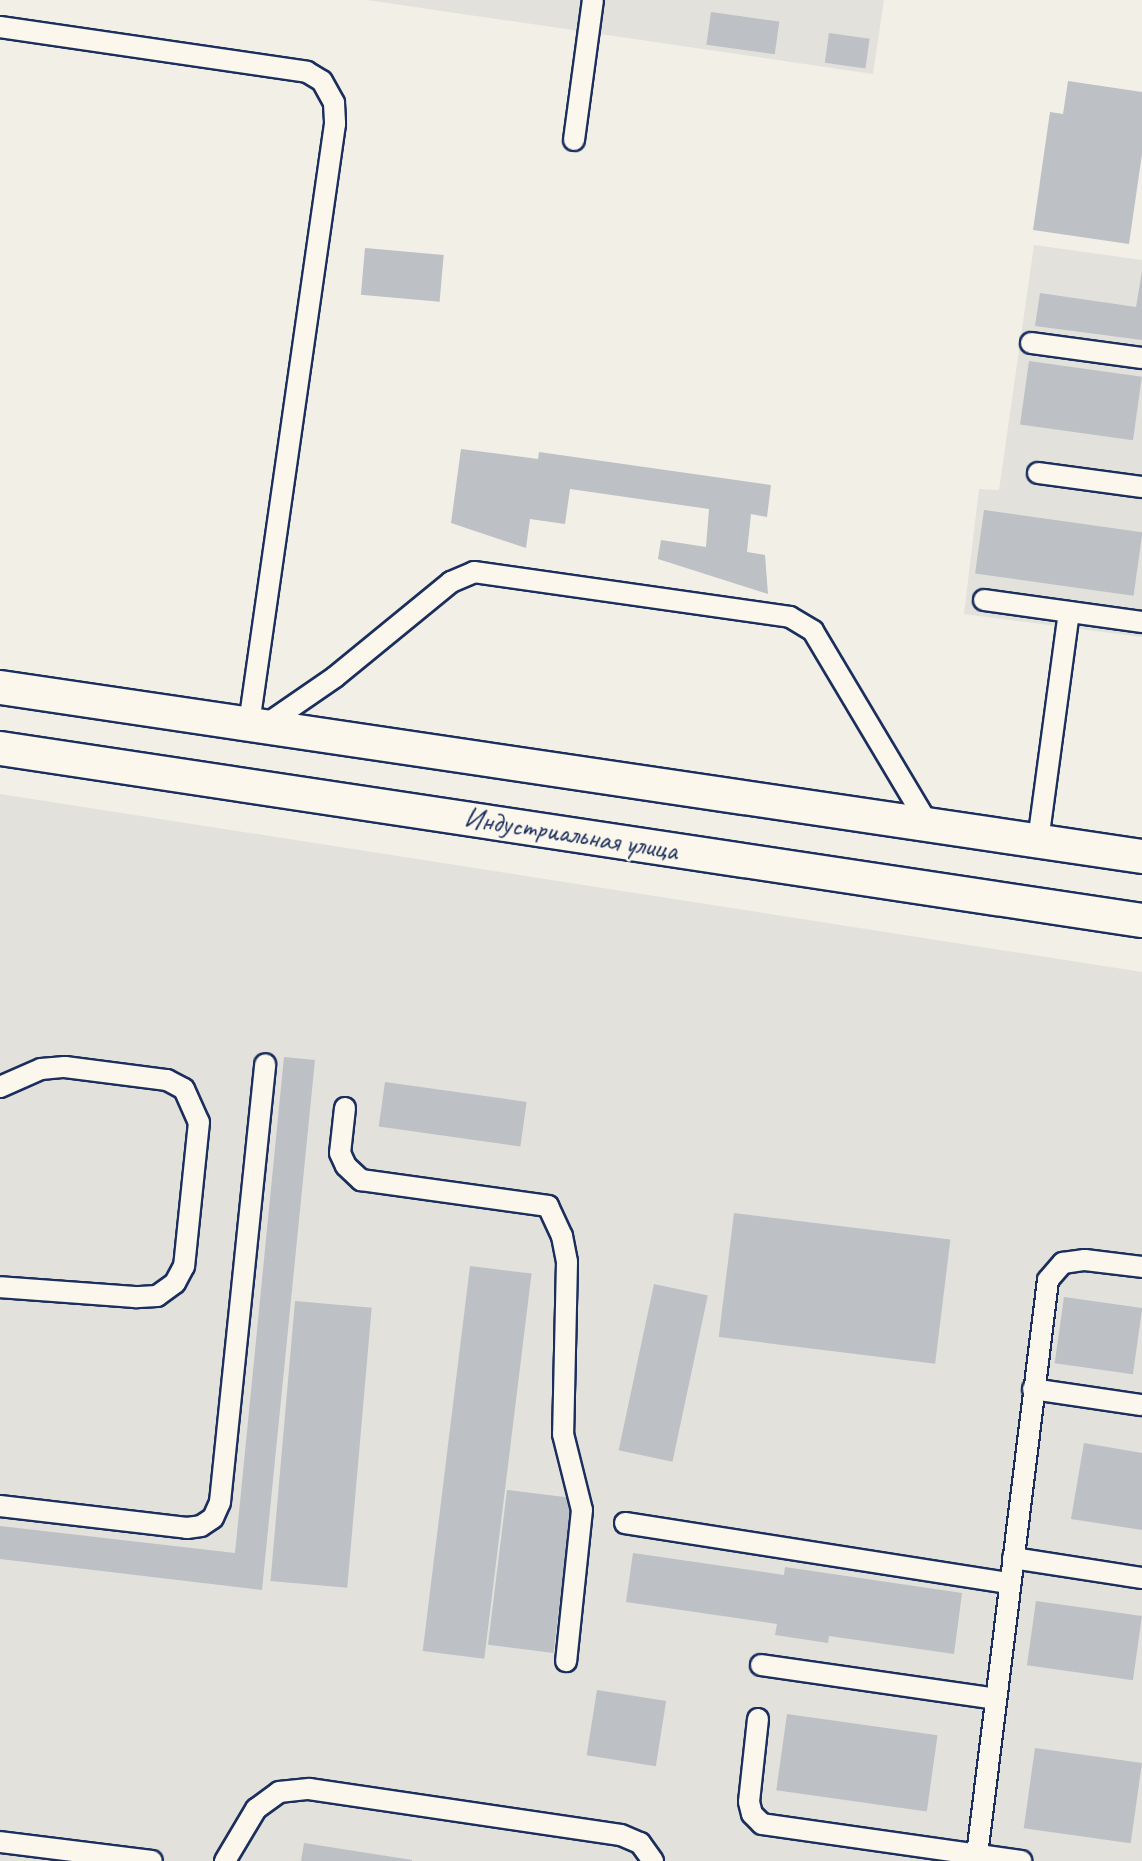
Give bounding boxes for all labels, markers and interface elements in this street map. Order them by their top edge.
street label: Индустриальная улица [461,800,681,868]

